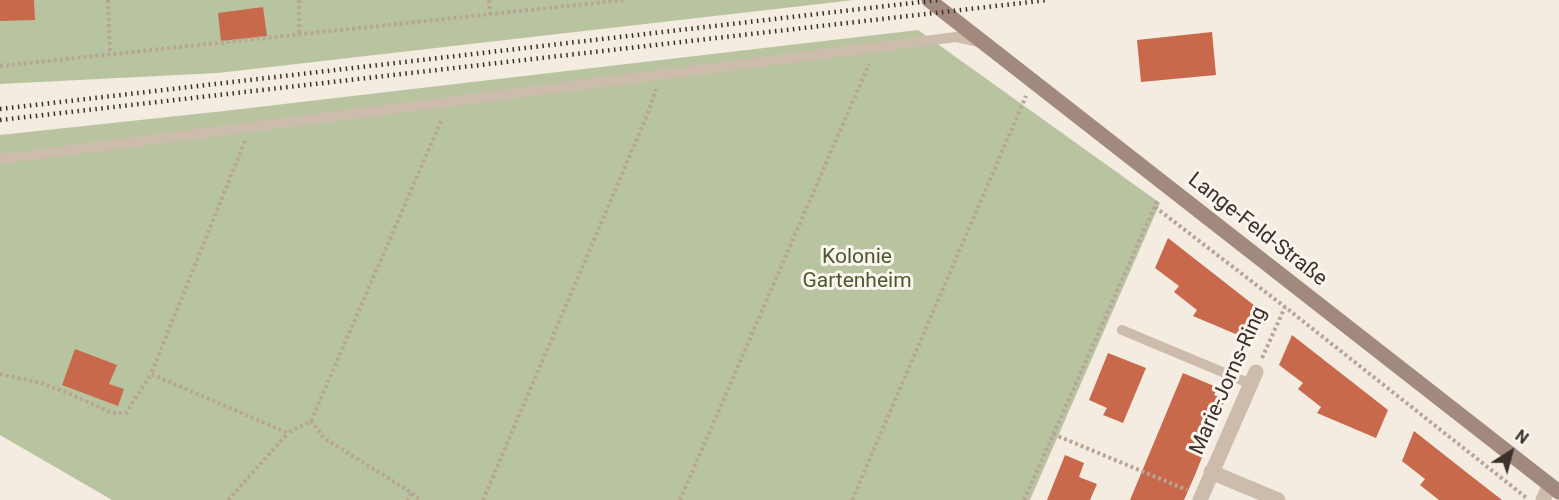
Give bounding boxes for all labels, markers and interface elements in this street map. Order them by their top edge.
street label: Lange-Feld-Straße [1182,168,1332,292]
park label: Kolonie Gartenheim [802,245,912,295]
street label: Marie-Jorns-Ring [1185,303,1273,459]
north arrow [1481,422,1541,482]
text: N [1512,426,1532,448]

